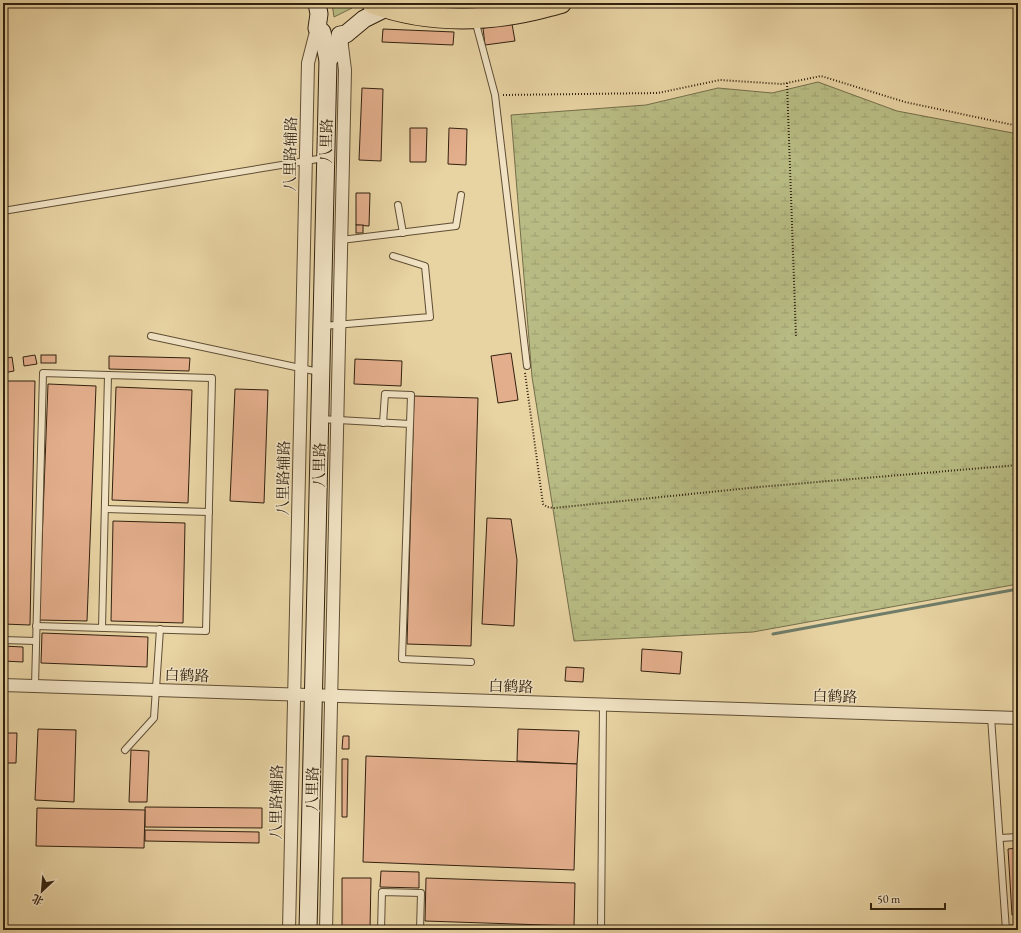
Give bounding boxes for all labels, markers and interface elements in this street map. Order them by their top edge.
street label: 八里路辅路 [280,116,300,192]
street label: 八里路 [316,118,336,164]
street label: 八里路辅路 [273,440,293,516]
street label: 八里路 [309,442,329,488]
street label: 白鹤路 [164,665,210,685]
street label: 白鹤路 [488,676,534,696]
street label: 白鹤路 [812,686,858,706]
street label: 八里路辅路 [266,764,286,840]
street label: 八里路 [302,766,322,812]
north arrow [22,871,62,911]
scale bar [871,885,945,911]
text: 北 [30,891,46,909]
text: 50 m [877,891,901,907]

